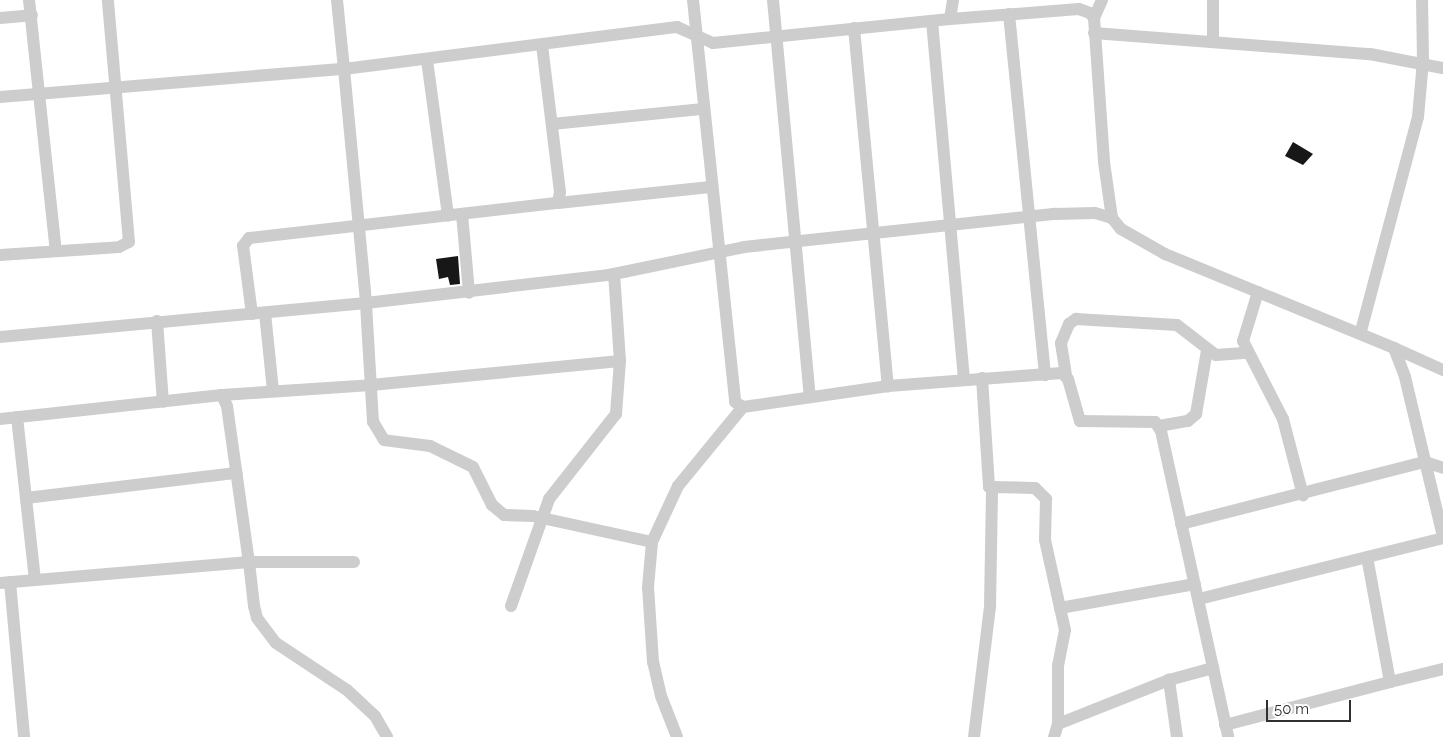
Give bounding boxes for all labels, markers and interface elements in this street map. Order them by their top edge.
scale bar [1268,690,1353,722]
text: 50 m [1274,700,1309,718]

